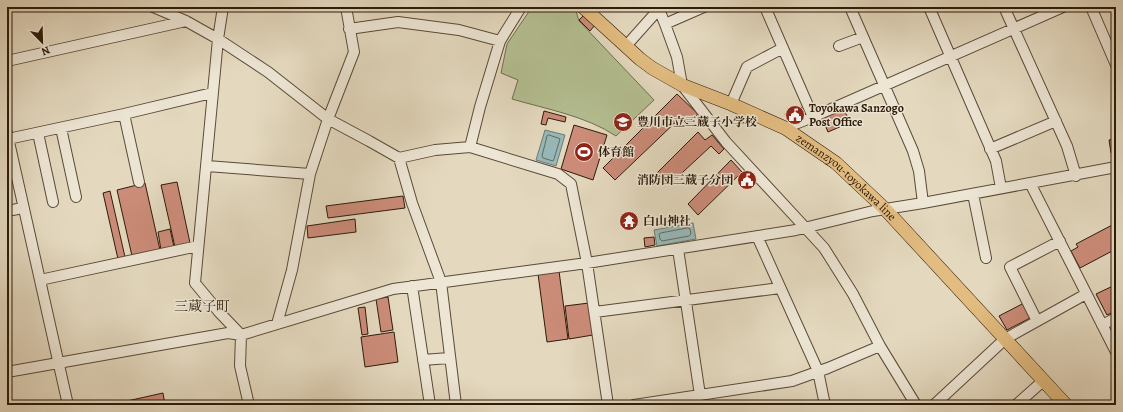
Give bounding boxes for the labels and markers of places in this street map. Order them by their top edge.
place label: Toyokawa Sanzogo Post Office [809,100,904,130]
public building icon: Toyokawa Sanzogo Post Office [784,104,806,126]
school or university icon: 豊川市立三蔵子小学校 [612,111,634,133]
place label: 豊川市立三蔵子小学校 [637,114,757,130]
sports icon: 体育館 [573,141,595,163]
place label: 体育館 [598,144,634,160]
public building icon: 消防団三蔵子分団 [736,169,758,191]
place label: 消防団三蔵子分団 [637,172,733,188]
temple icon: 白山神社 [618,210,640,232]
place label: 白山神社 [643,213,691,229]

